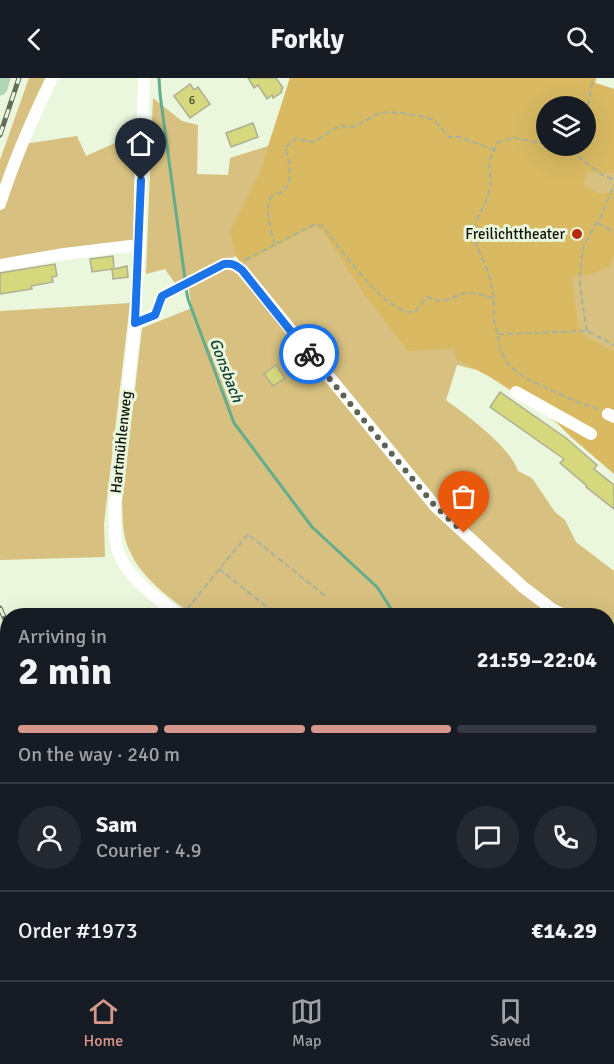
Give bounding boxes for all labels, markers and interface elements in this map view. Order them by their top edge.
icon: back [18,23,51,56]
text: Forkly [270,23,344,56]
icon: search [563,23,596,56]
house number: 6 [189,93,195,108]
map controls [536,96,596,156]
button: layers [536,96,596,156]
pin [115,118,166,180]
icon: home [124,127,157,160]
place label: Freilichttheater [465,225,565,243]
marker: Freilichttheater [570,227,584,241]
courier [279,324,339,384]
water label: Gonsbach [205,335,248,406]
icon: bike [293,338,326,371]
street label: Hartmühlenweg [107,390,135,494]
pin [438,471,489,533]
icon: bag [447,480,480,513]
text: Arriving in [18,624,107,649]
text: 21:59–22:04 [477,646,597,673]
text: 2 min [18,647,112,695]
text: On the way · 240 m [18,742,180,767]
button: person [18,806,81,869]
button: chat [456,806,519,869]
button: phone [534,806,597,869]
text: Sam [96,811,137,838]
text: Courier · 4.9 [96,838,202,863]
text: Order #1973 [18,917,138,944]
text: €14.29 [531,917,597,944]
tab: Home [83,995,123,1051]
tab: Map [290,995,323,1051]
tab: Saved [490,995,531,1051]

